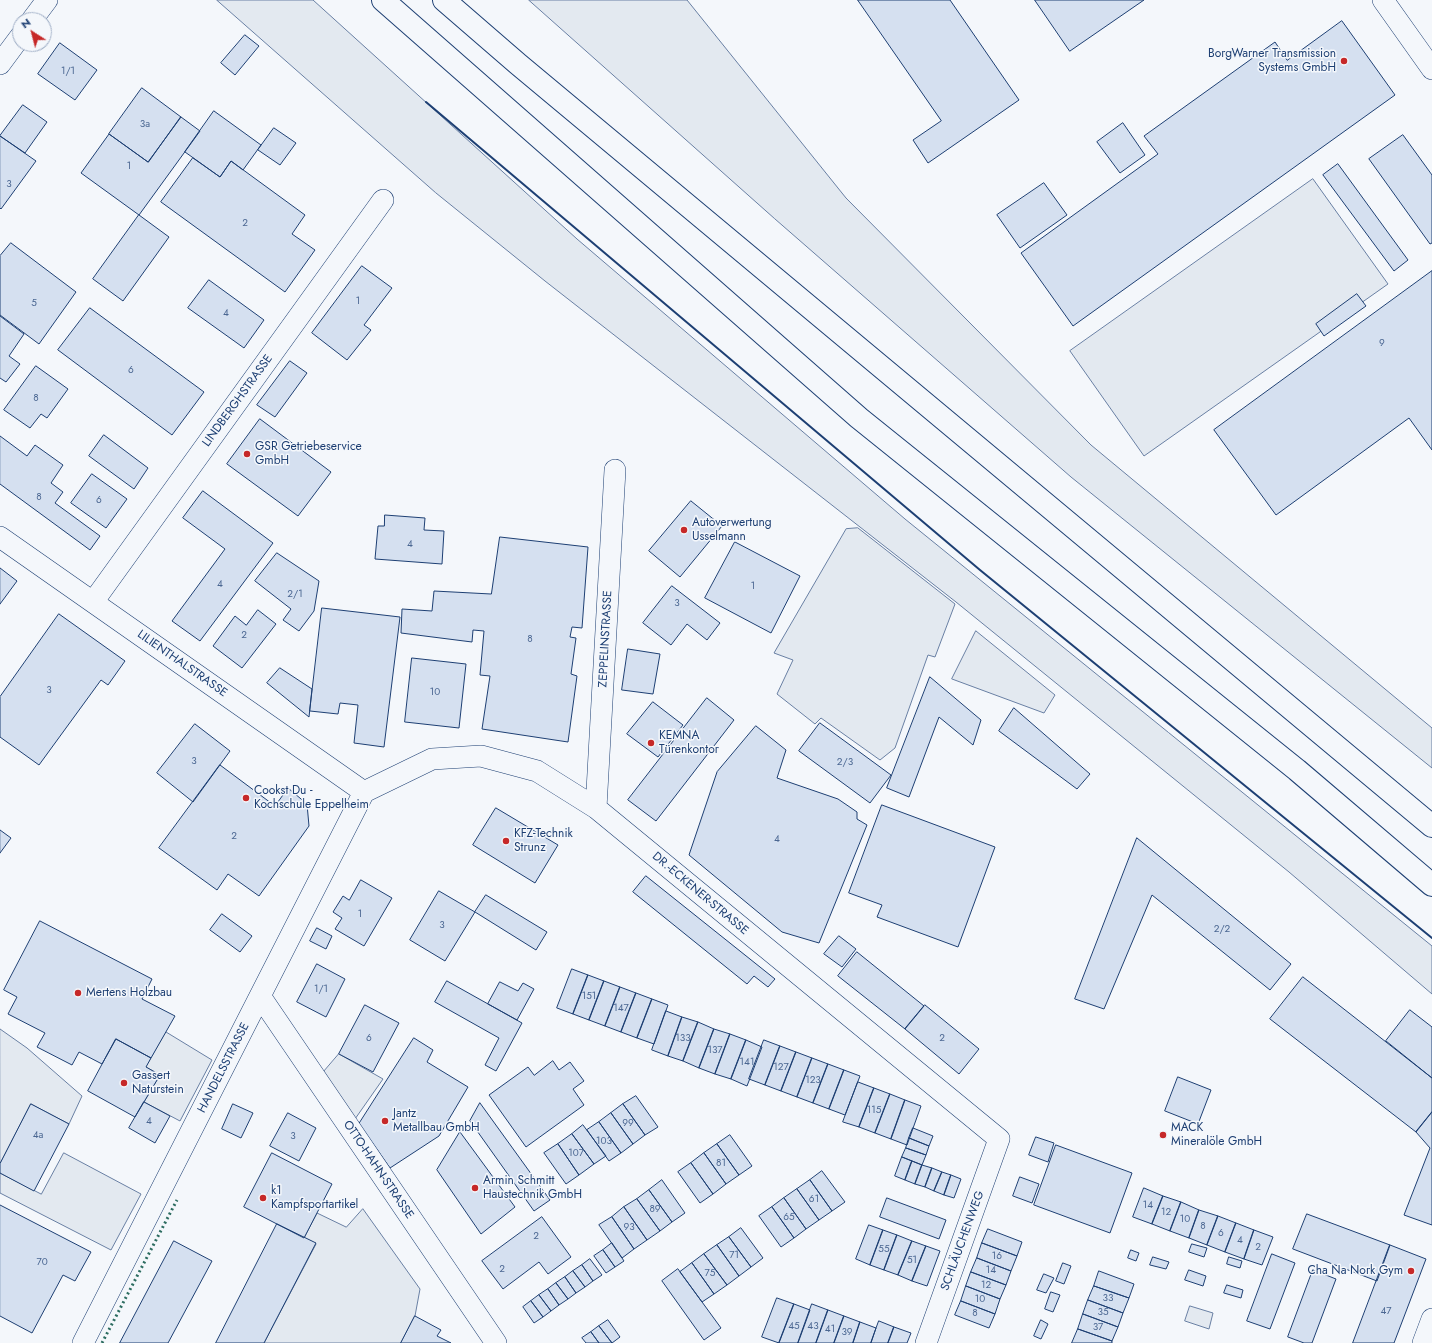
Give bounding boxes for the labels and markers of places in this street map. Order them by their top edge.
place label: BorgWarner Transmission Systems GmbH [1208,47,1336,75]
marker: BorgWarner Transmission Systems GmbH [1339,56,1349,66]
place label: GSR Getriebeservice GmbH [255,440,362,468]
marker: GSR Getriebeservice GmbH [242,449,252,459]
place label: Autoverwertung Usselmann [692,516,772,544]
marker: Autoverwertung Usselmann [679,525,689,535]
place label: KEMNA Türenkontor [659,729,719,757]
marker: KEMNA Türenkontor [646,738,656,748]
place label: Cookst Du - Kochschule Eppelheim [254,784,369,812]
marker: Cookst Du - Kochschule Eppelheim [241,793,251,803]
place label: KFZ-Technik Strunz [514,827,573,855]
marker: KFZ-Technik Strunz [501,836,511,846]
place label: Mertens Holzbau [86,986,172,1000]
marker: Mertens Holzbau [73,988,83,998]
place label: Gassert Naturstein [132,1069,184,1097]
marker: Gassert Naturstein [119,1078,129,1088]
place label: Jantz Metallbau GmbH [393,1107,480,1135]
marker: Jantz Metallbau GmbH [380,1116,390,1126]
place label: MACK Mineralöle GmbH [1171,1121,1262,1149]
marker: MACK Mineralöle GmbH [1158,1130,1168,1140]
place label: Armin Schmitt Haustechnik GmbH [483,1174,582,1202]
marker: Armin Schmitt Haustechnik GmbH [470,1183,480,1193]
place label: k1 Kampfsportartikel [271,1184,358,1212]
marker: k1 Kampfsportartikel [258,1193,268,1203]
place label: Cha Na Nork Gym [1307,1264,1403,1278]
marker: Cha Na Nork Gym [1406,1266,1416,1276]

